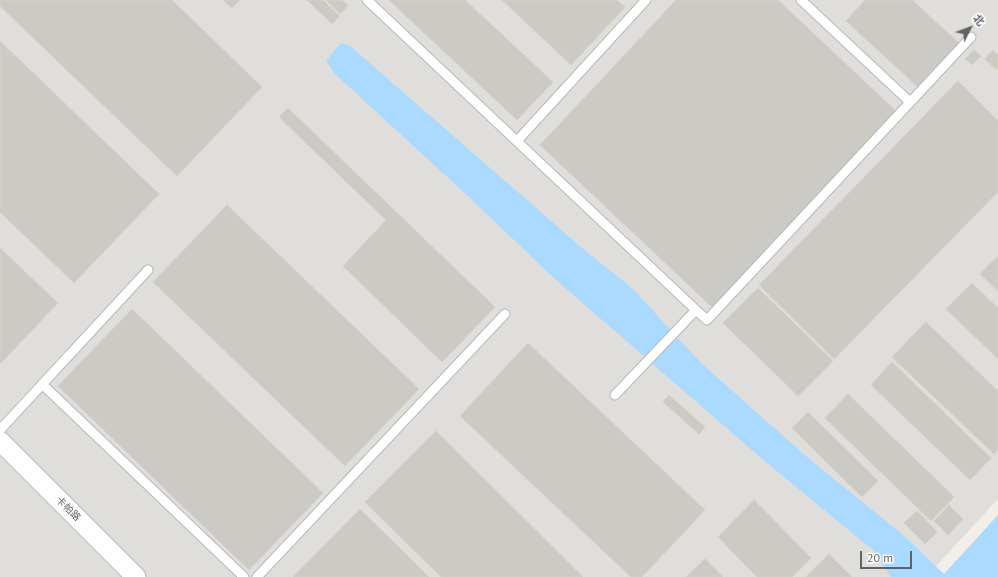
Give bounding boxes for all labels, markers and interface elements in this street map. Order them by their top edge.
north arrow [950,8,990,48]
text: 北 [970,11,988,29]
street label: 卡帕路 [53,494,83,524]
scale bar [862,543,914,569]
text: 20 m [867,550,893,565]

